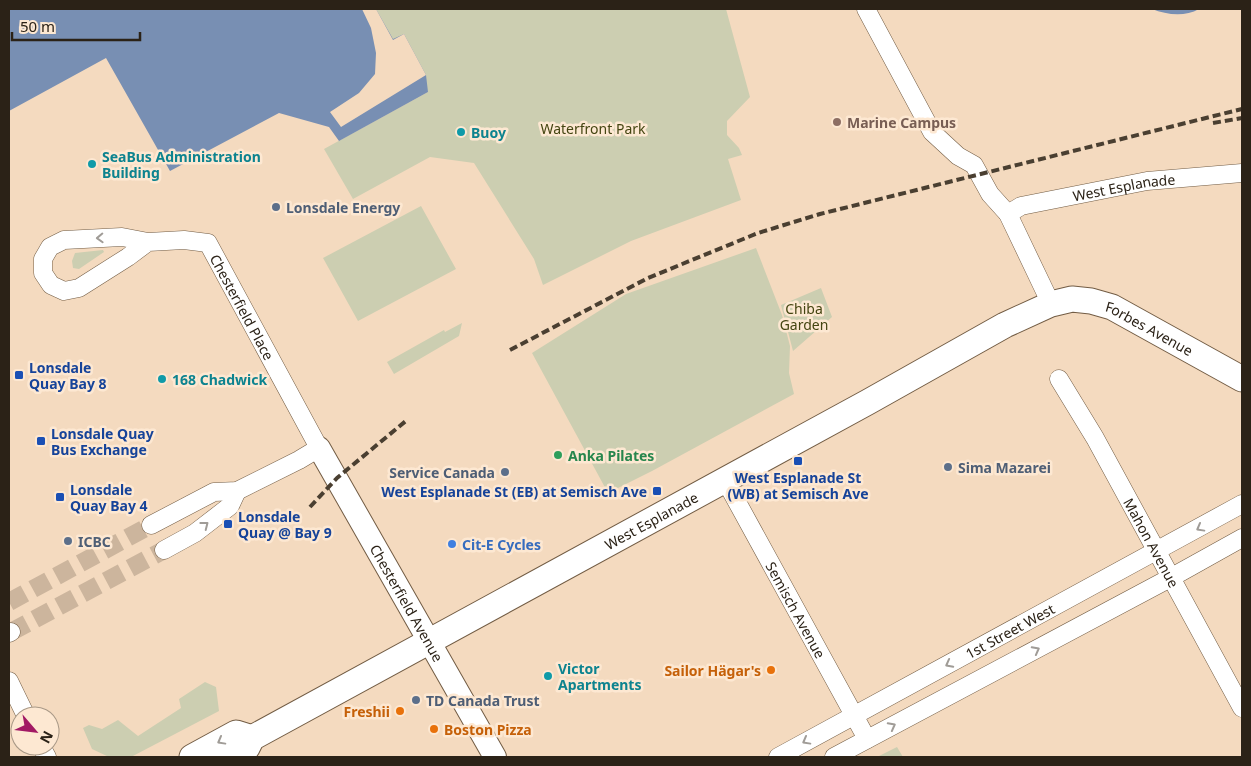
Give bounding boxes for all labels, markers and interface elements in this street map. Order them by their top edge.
scale bar [12,10,140,42]
text: 50 m [20,16,55,36]
place label: Marine Campus [847,113,956,132]
marker: Marine Campus [831,116,843,128]
park label: Waterfront Park [540,119,646,138]
place label: Buoy [471,123,506,142]
marker: Buoy [455,126,467,138]
place label: SeaBus Administration Building [102,147,261,182]
marker: SeaBus Administration Building [86,158,98,170]
street label: West Esplanade [1071,169,1176,205]
place label: Lonsdale Energy [286,198,400,217]
marker: Lonsdale Energy [270,201,282,213]
one-way arrow [95,232,103,243]
street label: Chesterfield Place [206,251,279,363]
street label: Forbes Avenue [1103,296,1197,360]
park label: Chiba Garden [780,299,828,334]
place label: Lonsdale Quay Bay 8 [29,358,107,393]
marker: Lonsdale Quay Bay 8 [13,369,25,381]
place label: 168 Chadwick [172,370,267,389]
marker: 168 Chadwick [156,373,168,385]
place label: Lonsdale Quay Bus Exchange [51,424,154,459]
marker: Lonsdale Quay Bus Exchange [35,435,47,447]
place label: Anka Pilates [568,446,654,465]
marker: Anka Pilates [552,449,564,461]
marker: West Esplanade St (WB) at Semisch Ave [792,455,804,467]
place label: Sima Mazarei [958,458,1051,477]
marker: Sima Mazarei [942,461,954,473]
place label: Service Canada [389,463,495,482]
marker: Service Canada [499,466,511,478]
place label: West Esplanade St (WB) at Semisch Ave [727,468,869,503]
place label: Lonsdale Quay Bay 4 [70,480,148,515]
place label: West Esplanade St (EB) at Semisch Ave [381,482,647,501]
marker: West Esplanade St (EB) at Semisch Ave [651,485,663,497]
street label: West Esplanade [601,487,701,554]
marker: Lonsdale Quay Bay 4 [54,491,66,503]
street label: Mahon Avenue [1120,494,1184,591]
place label: Lonsdale Quay @ Bay 9 [238,507,332,542]
marker: Lonsdale Quay @ Bay 9 [222,518,234,530]
one-way arrow [1196,522,1205,532]
one-way arrow [199,523,208,531]
place label: ICBC [78,532,111,551]
marker: ICBC [62,535,74,547]
place label: Cit-E Cycles [462,535,541,554]
marker: Cit-E Cycles [446,538,458,550]
street label: Chesterfield Avenue [366,540,448,665]
street label: Semisch Avenue [762,558,830,661]
street label: 1st Street West [962,599,1058,663]
one-way arrow [1030,646,1039,656]
one-way arrow [946,658,955,668]
place label: Victor Apartments [558,659,641,694]
place label: Sailor Hägar's [664,661,761,680]
marker: Sailor Hägar's [765,664,777,676]
marker: Victor Apartments [542,670,554,682]
place label: TD Canada Trust [426,691,540,710]
marker: TD Canada Trust [410,694,422,706]
place label: Freshii [343,702,390,721]
marker: Freshii [394,705,406,717]
north arrow [10,706,60,756]
place label: Boston Pizza [444,720,532,739]
one-way arrow [887,722,896,732]
marker: Boston Pizza [428,723,440,735]
text: N [36,728,58,747]
one-way arrow [217,735,226,745]
one-way arrow [803,735,812,745]

